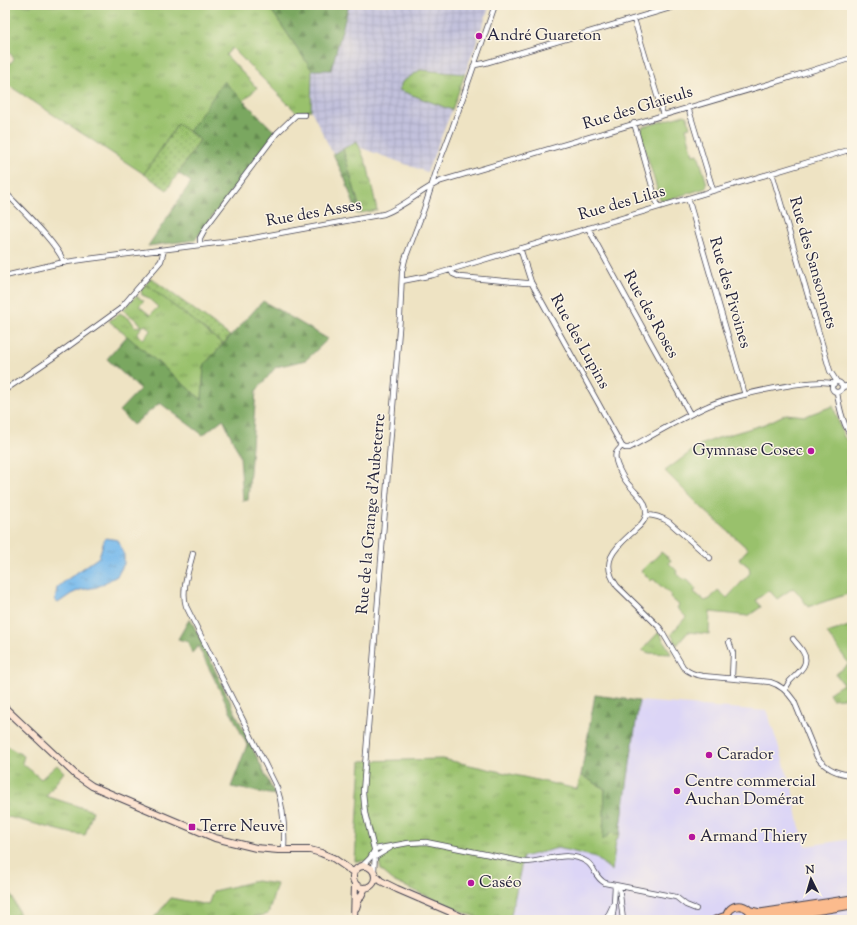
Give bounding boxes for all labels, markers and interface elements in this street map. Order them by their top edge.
place label: André Guareton [487,25,602,48]
marker: André Guareton [474,31,484,41]
street label: Rue des Glaïeuls [580,81,696,137]
street label: Rue des Lilas [576,181,668,227]
street label: Rue des Asses [265,194,363,234]
street label: Rue des Sansonnets [782,194,842,332]
street label: Rue des Pivoines [702,235,756,351]
street label: Rue des Roses [616,267,684,363]
street label: Rue des Lupins [543,290,615,394]
street label: Rue de la Grange d'Aubeterre [352,412,392,616]
place label: Gymnase Cosec [693,440,803,463]
marker: Gymnase Cosec [806,446,816,456]
place label: Carador [717,744,774,767]
marker: Carador [704,750,714,760]
place label: Centre commercial Auchan Domérat [685,771,816,812]
marker: Centre commercial Auchan Domérat [672,786,682,796]
place label: Terre Neuve [200,816,285,839]
marker: Terre Neuve [187,822,197,832]
place label: Armand Thiery [700,826,808,849]
marker: Armand Thiery [687,832,697,842]
north arrow [791,859,831,899]
text: N [804,862,816,878]
place label: Caséo [479,872,522,895]
marker: Caséo [466,878,476,888]

